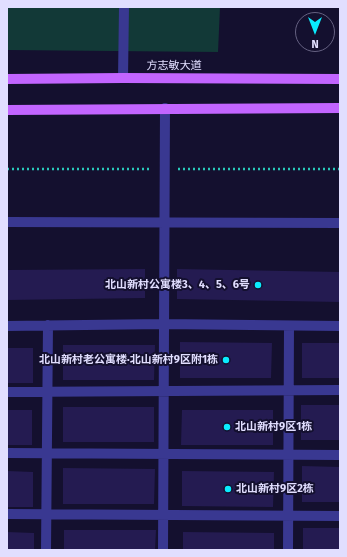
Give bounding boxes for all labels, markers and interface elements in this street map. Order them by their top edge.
north arrow [295,12,335,52]
text: N [311,37,319,50]
street label: 方志敏大道 [147,59,201,73]
place label: 北山新村公寓楼3、4、5、6号 [105,278,250,292]
marker: 北山新村公寓楼3、4、5、6号 [253,280,263,290]
place label: 北山新村老公寓楼·北山新村9区附1栋 [39,353,218,367]
marker: 北山新村老公寓楼·北山新村9区附1栋 [221,355,231,365]
place label: 北山新村9区1栋 [235,420,312,434]
marker: 北山新村9区1栋 [222,422,232,432]
place label: 北山新村9区2栋 [236,482,314,496]
marker: 北山新村9区2栋 [223,484,233,494]

